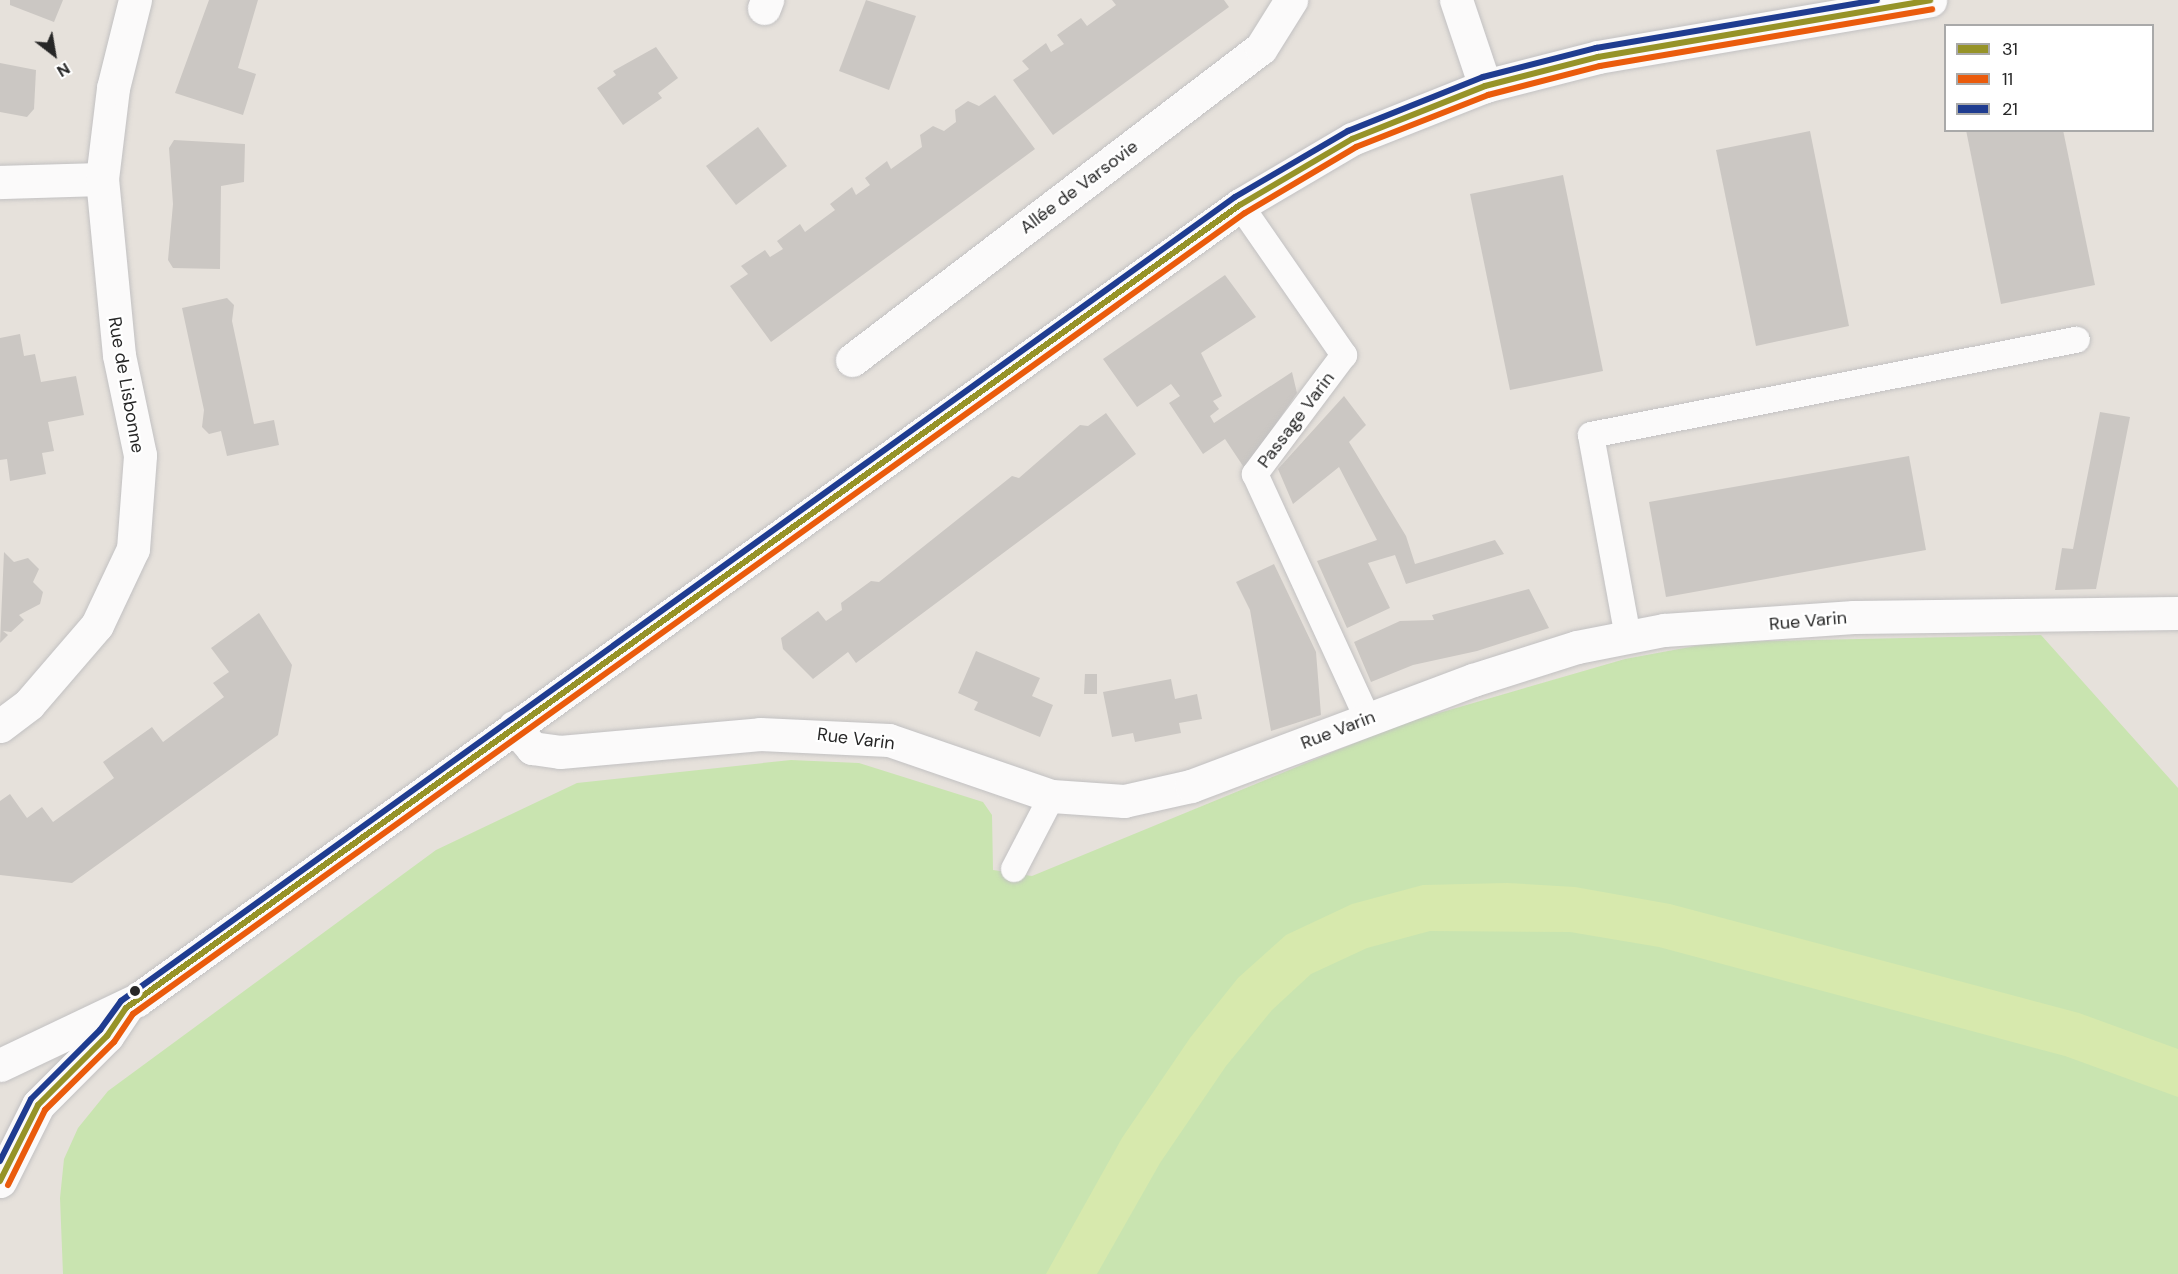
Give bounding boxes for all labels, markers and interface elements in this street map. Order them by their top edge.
north arrow [24,24,84,84]
legend [1944,24,2154,132]
text: 31 [2002,37,2018,61]
text: N [53,58,74,82]
text: 11 [2002,67,2013,91]
text: 21 [2002,97,2018,121]
street label: Allée de Varsovie [1016,136,1142,238]
street label: Rue de Lisbonne [103,315,149,455]
street label: Passage Varin [1253,368,1339,472]
street label: Rue Varin [1768,607,1848,635]
street label: Rue Varin [1298,706,1378,754]
street label: Rue Varin [816,724,896,754]
unlabelled marker [129,985,141,997]

